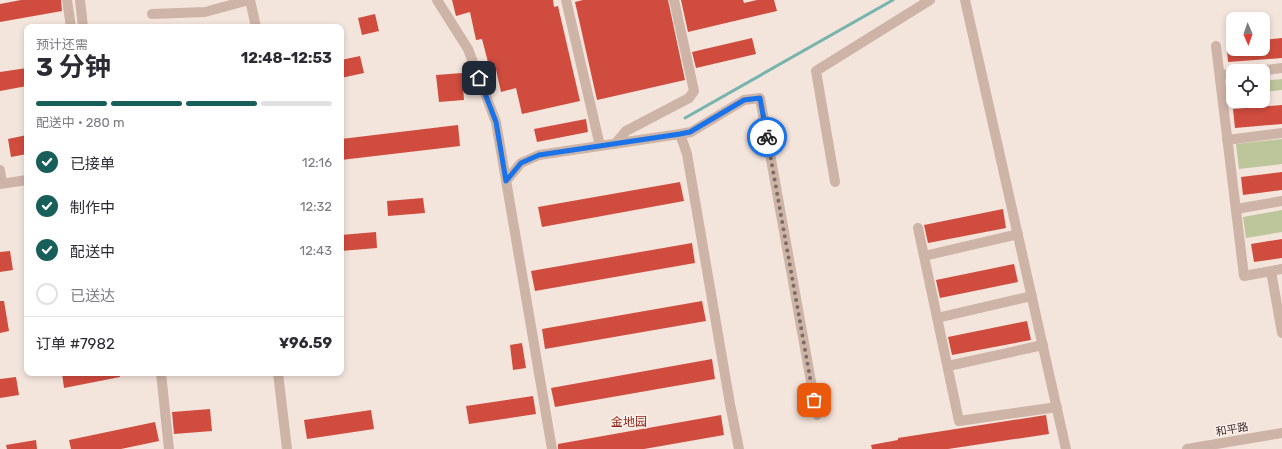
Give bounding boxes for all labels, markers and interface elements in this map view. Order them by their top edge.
north arrow [1226,12,1270,56]
map controls [1226,12,1270,108]
text: 预计还需 [36,37,88,52]
text: 12:48–12:53 [241,49,332,67]
text: 3 分钟 [36,52,111,83]
pin [462,61,496,95]
button: locate [1226,64,1270,108]
icon: home [468,67,490,89]
text: 配送中 · 280 m [36,115,125,130]
courier [747,117,787,157]
icon: bike [756,126,778,148]
icon: check [36,151,58,173]
text: 已接单 [70,155,115,173]
text: 12:16 [302,155,332,170]
icon: check [36,195,58,217]
text: 制作中 [70,199,115,217]
text: 12:32 [300,199,332,214]
icon: check [36,239,58,261]
text: 配送中 [70,243,115,261]
text: 12:43 [300,243,332,258]
text: 已送达 [70,287,115,305]
text: ¥96.59 [279,334,332,352]
text: 订单 #7982 [36,335,115,353]
pin [797,383,831,417]
icon: bag [803,389,825,411]
district label: 金地园 [611,415,647,429]
street label: 和平路 [1215,420,1249,439]

